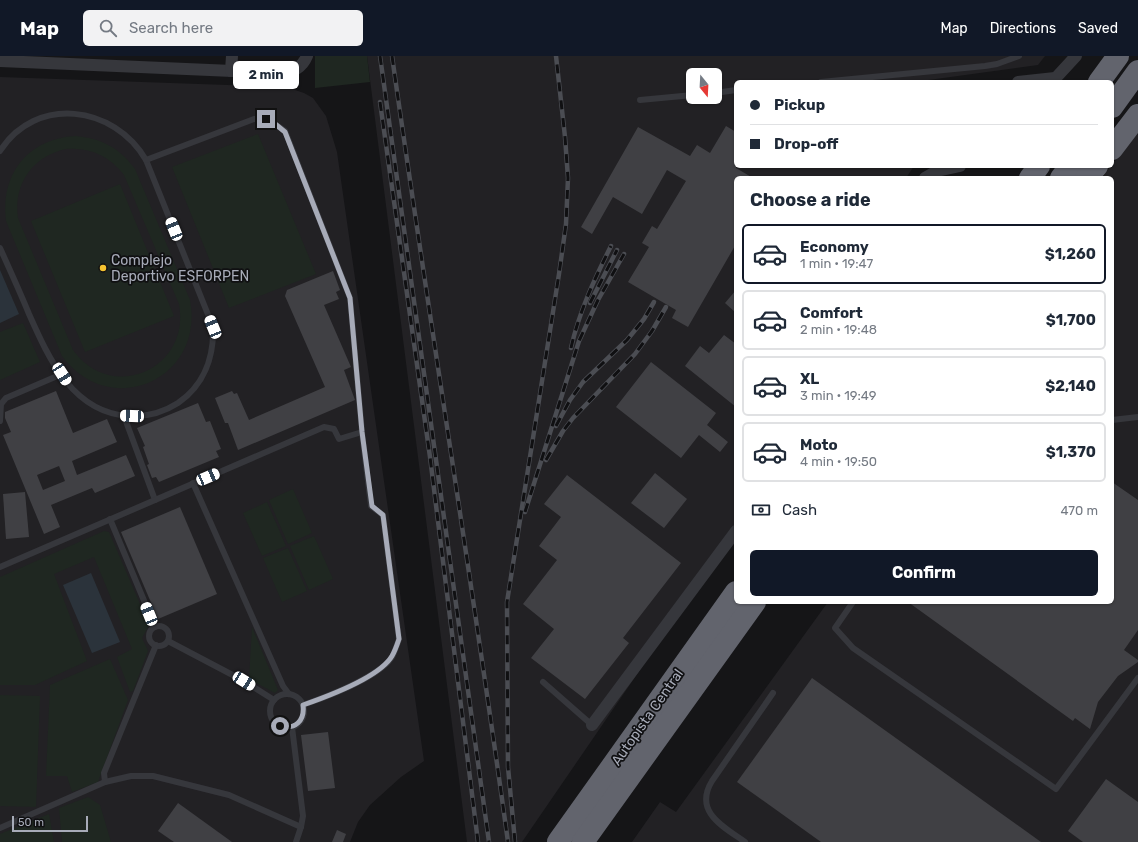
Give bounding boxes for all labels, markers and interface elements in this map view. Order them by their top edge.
search box [83,10,363,46]
text: Map [20,17,59,40]
icon: search [97,17,119,39]
text: Search here [129,19,213,37]
text: Map [941,20,968,37]
text: Directions [990,20,1056,37]
text: Saved [1078,20,1118,37]
callout: 2 min [233,61,299,89]
text: 2 min [248,67,284,82]
north arrow [686,68,722,104]
map controls [686,68,722,104]
text: Pickup [774,96,825,114]
route end [257,110,275,128]
text: Drop-off [774,135,838,153]
text: Choose a ride [750,189,871,211]
car [164,216,184,242]
icon: car [752,236,788,272]
text: Economy [800,238,869,256]
text: $1,260 [1045,245,1096,263]
place label: Complejo Deportivo ESFORPEN [111,252,249,285]
text: 1 min · 19:47 [800,256,873,271]
marker: Complejo Deportivo ESFORPEN [98,263,108,273]
icon: car [752,302,788,338]
text: Comfort [800,304,863,322]
text: $1,700 [1046,311,1096,329]
car [203,314,223,340]
text: 2 min · 19:48 [800,322,877,337]
car [50,361,74,387]
icon: car [752,368,788,404]
text: XL [800,370,819,388]
text: $2,140 [1045,377,1096,395]
text: 3 min · 19:49 [800,388,877,403]
car [120,409,144,423]
icon: car [752,434,788,470]
text: Moto [800,436,838,454]
text: $1,370 [1046,443,1096,461]
text: 4 min · 19:50 [800,454,877,469]
car [195,467,221,487]
icon: cash [750,499,772,521]
text: Cash [782,501,817,519]
text: 470 m [1060,503,1098,518]
button: Confirm [750,550,1098,596]
car [139,601,159,627]
street label: Autopista Central [608,666,687,769]
car [231,670,257,692]
route start [271,717,289,735]
scale bar [12,814,88,833]
text: 50 m [18,816,44,829]

